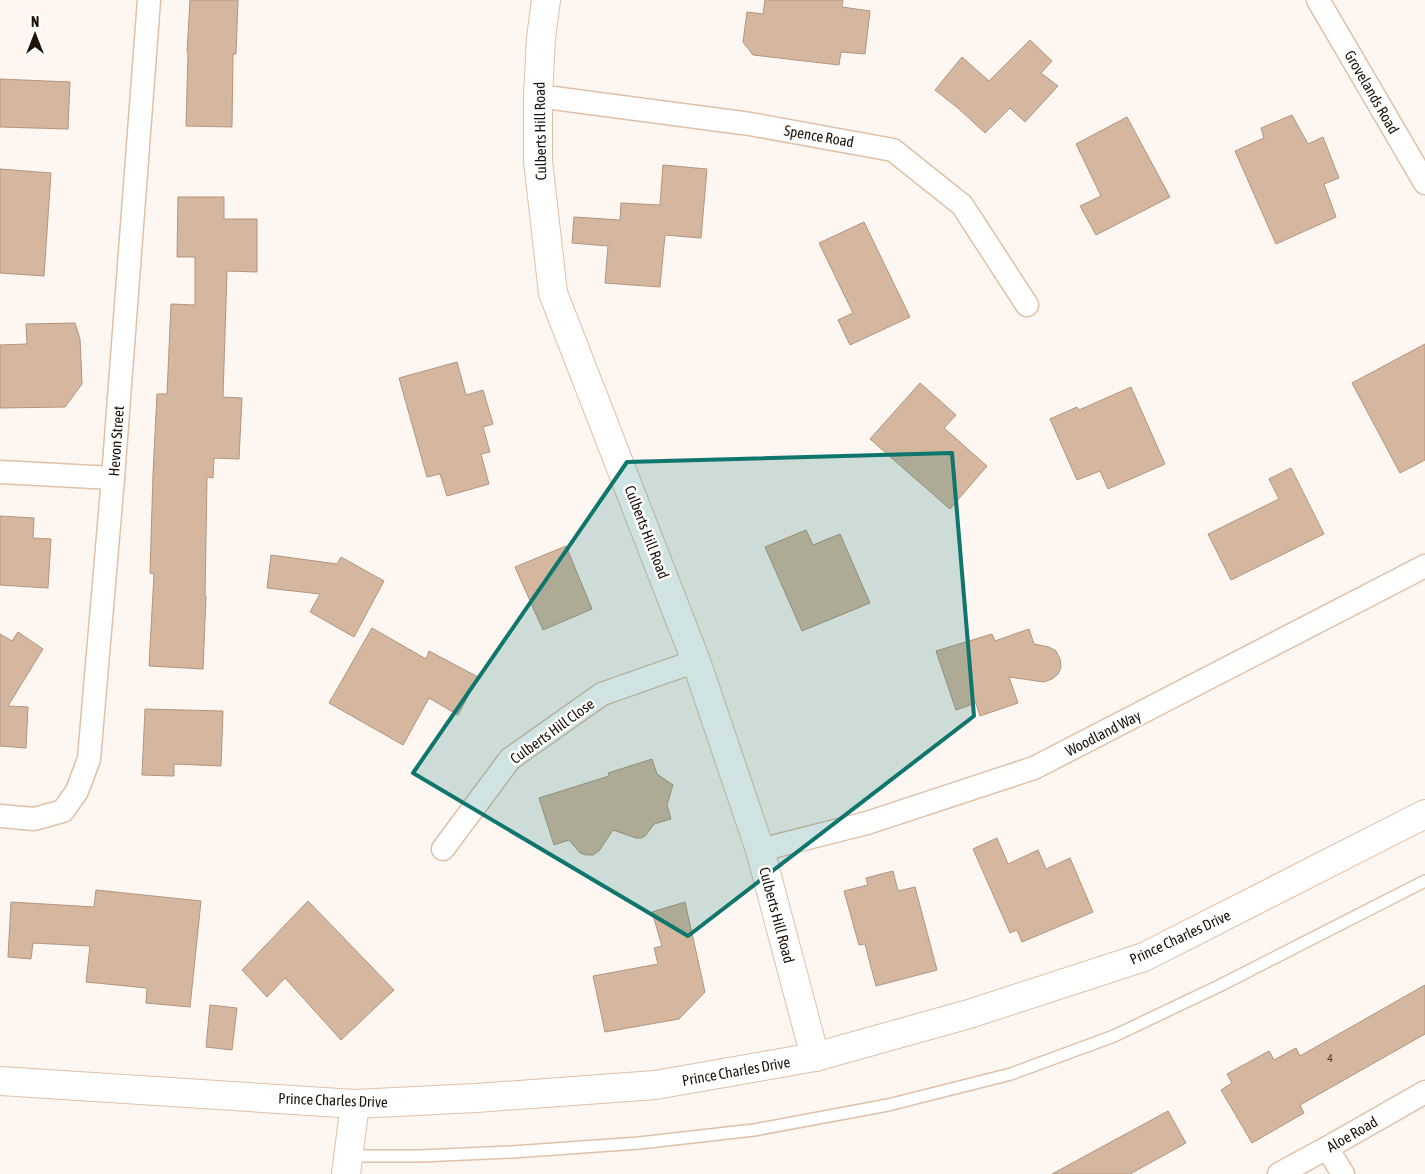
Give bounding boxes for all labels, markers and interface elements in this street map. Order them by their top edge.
north arrow [10,10,60,60]
text: N [31,14,39,30]
street label: Grovelands Road [1341,47,1403,137]
street label: Culberts Hill Road [531,82,549,180]
street label: Spence Road [783,122,855,150]
street label: Hevon Street [105,405,127,477]
street label: Culberts Hill Road [621,483,673,581]
street label: Culberts Hill Close [507,695,597,767]
street label: Woodland Way [1062,707,1144,759]
street label: Culberts Hill Road [756,865,798,965]
street label: Prince Charles Drive [1127,906,1233,968]
house number: 4 [1327,1051,1333,1065]
street label: Prince Charles Drive [681,1053,792,1089]
street label: Prince Charles Drive [278,1090,388,1110]
street label: Aloe Road [1324,1113,1380,1155]

